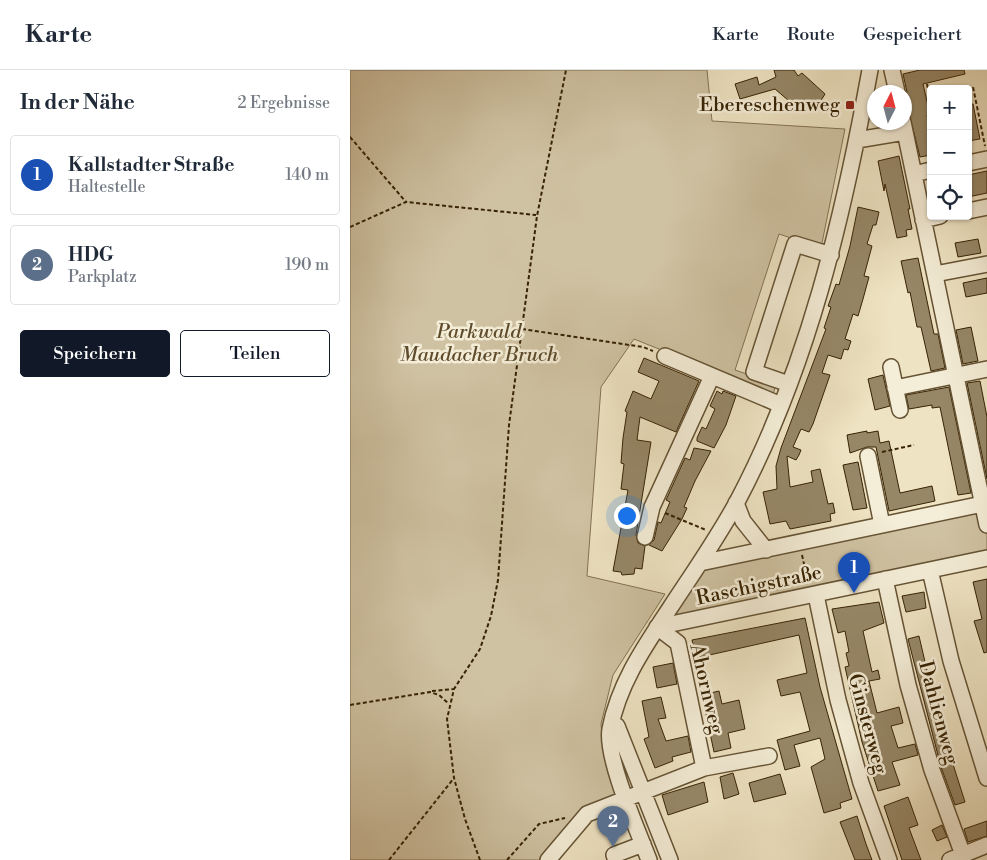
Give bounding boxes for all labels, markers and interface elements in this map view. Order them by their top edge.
text: Karte [25,20,92,50]
text: Karte [712,23,759,46]
text: Route [787,23,835,46]
text: Gespeichert [863,23,962,46]
north arrow [867,85,912,130]
map controls [927,85,972,220]
button: + [927,85,972,130]
text: In der Nähe [20,90,135,116]
text: 2 Ergebnisse [238,93,330,113]
place label: Ebereschenweg [699,93,841,118]
marker: Ebereschenweg [844,99,856,111]
button: − [927,130,972,175]
text: Kallstadter Straße [68,153,234,177]
text: 1 [33,165,41,185]
text: 140 m [285,165,329,185]
button: locate [927,175,972,220]
text: Haltestelle [68,177,146,197]
text: HDG [68,243,114,267]
text: 2 [32,255,42,275]
text: 190 m [285,255,329,275]
text: Parkplatz [68,267,137,287]
park label: Parkwald Maudacher Bruch [400,320,559,368]
button: Speichern [20,330,170,377]
button: Teilen [180,330,330,377]
your location [614,503,640,529]
pin: 1 [838,552,870,593]
street label: Raschigstraße [694,560,824,612]
street label: Ahornweg [683,640,729,737]
street label: Dahlienweg [912,658,964,768]
street label: Ginsterweg [842,671,893,777]
pin: 2 [597,806,629,847]

